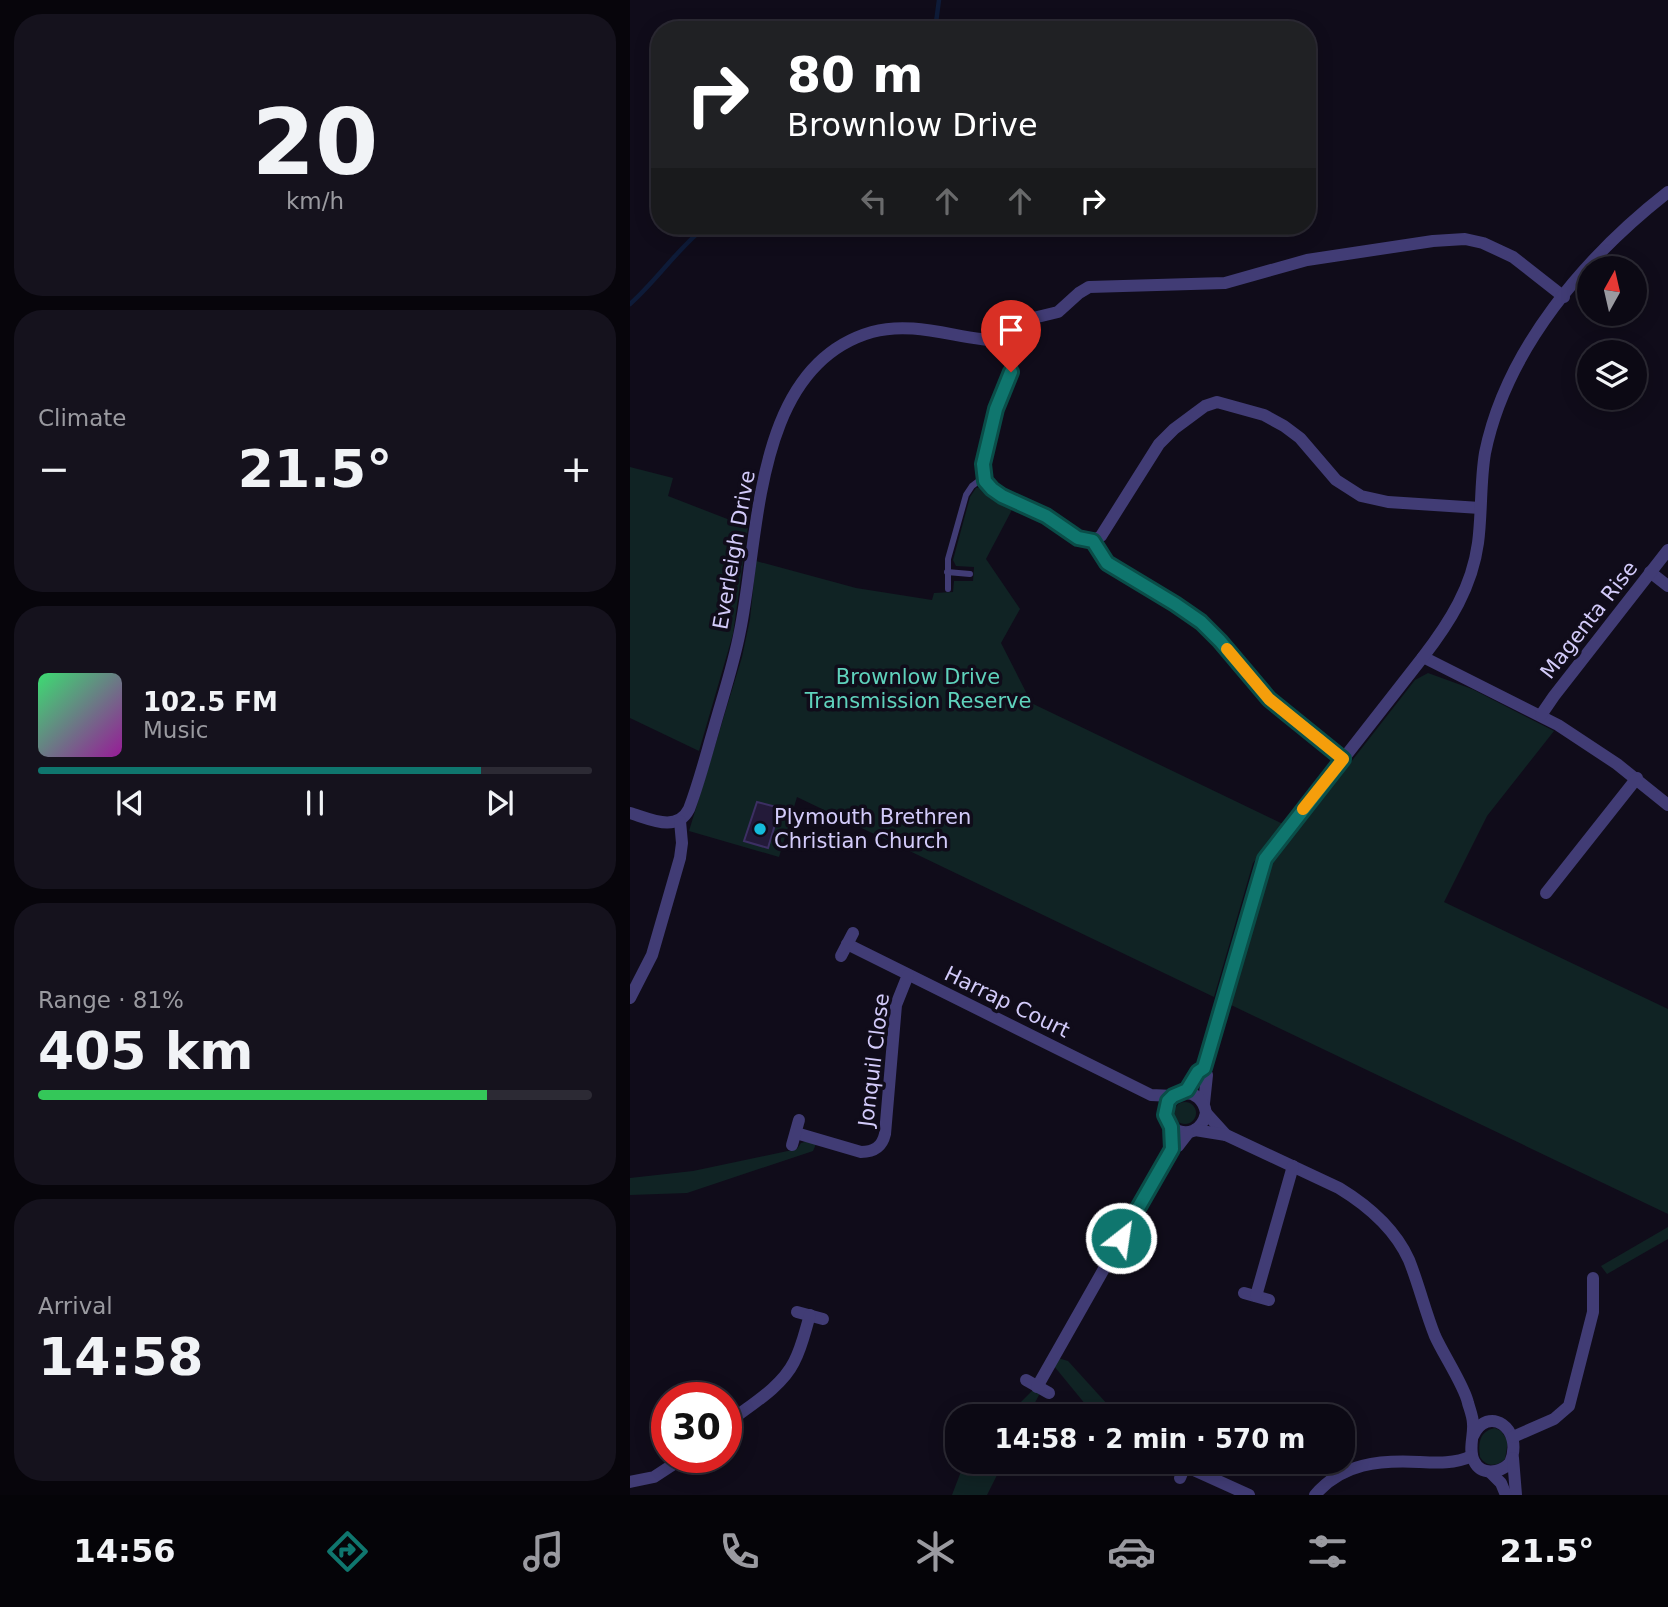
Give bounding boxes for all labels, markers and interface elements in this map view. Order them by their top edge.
text: 80 m [787,47,923,104]
icon: right [672,49,763,140]
text: 20 [252,90,378,195]
text: Brownlow Drive [787,106,1038,144]
icon: left [855,182,893,220]
icon: ahead [928,182,966,220]
icon: ahead [1001,182,1039,220]
icon: right [1074,182,1112,220]
text: km/h [286,188,344,214]
north arrow [1577,256,1647,326]
map controls [1577,256,1647,410]
pin [981,300,1041,372]
icon: arrive [992,311,1030,349]
button: layers [1577,340,1647,410]
text: Climate [38,405,127,431]
text: 21.5° [238,439,392,499]
text: − [38,447,70,491]
text: + [560,447,592,491]
street label: Everleigh Drive [708,469,760,631]
street label: Magenta Rise [1536,556,1642,684]
park label: Brownlow Drive Transmission Reserve [804,665,1031,713]
text: 102.5 FM [143,687,278,717]
text: Music [143,717,208,743]
icon: previous [111,784,149,822]
icon: pause [296,784,334,822]
icon: next [481,784,519,822]
place label: Plymouth Brethren Christian Church [774,805,971,853]
marker: Plymouth Brethren Christian Church [752,821,768,837]
street label: Harrap Court [941,961,1073,1043]
text: Range · 81% [38,987,184,1013]
street label: Jonquil Close [854,992,894,1130]
text: 405 km [38,1021,253,1081]
position arrow [1084,1201,1158,1275]
text: Arrival [38,1293,113,1319]
text: 14:58 [38,1327,204,1387]
speed limit sign: 30 [651,1382,742,1473]
text: 14:58 · 2 min · 570 m [995,1424,1305,1454]
icon: directions [323,1527,372,1576]
icon: music [519,1527,568,1576]
icon: phone [715,1527,764,1576]
icon: climate [911,1527,960,1576]
icon: car [1107,1527,1156,1576]
icon: filters [1303,1527,1352,1576]
text: 14:56 [74,1532,175,1570]
text: 21.5° [1499,1532,1594,1570]

